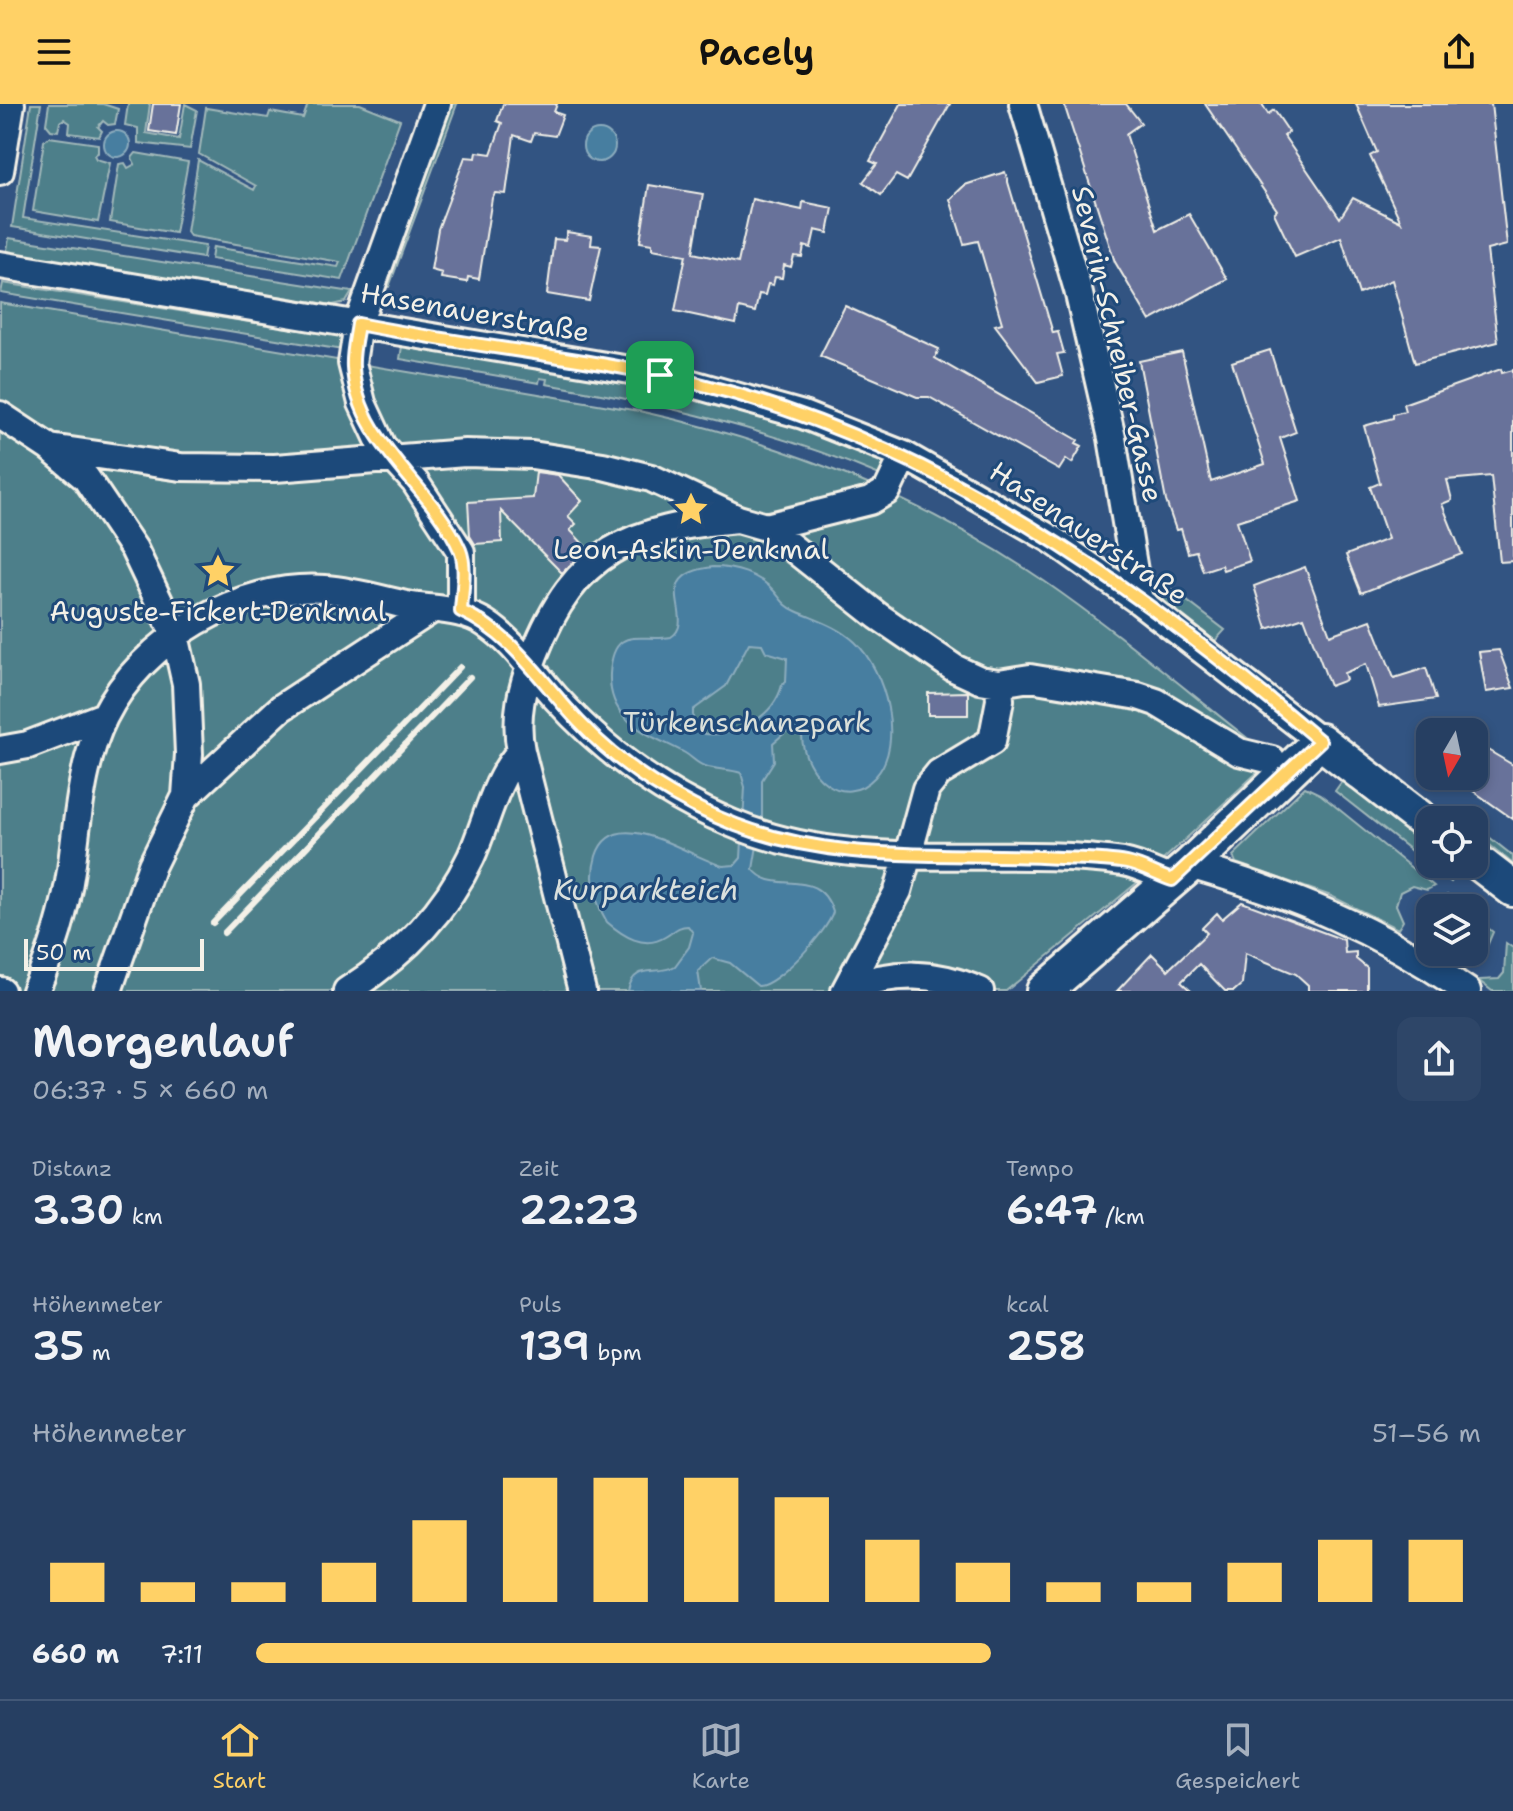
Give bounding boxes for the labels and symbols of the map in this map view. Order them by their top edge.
street label: Severin-Schreiber-Gasse [1063,182,1173,506]
street label: Hasenauerstraße [357,273,593,351]
pin [626,341,694,409]
street label: Hasenauerstraße [982,452,1196,614]
place icon: Leon-Askin-Denkmal [672,490,710,528]
place label: Leon-Askin-Denkmal [553,530,830,568]
place icon: Auguste-Fickert-Denkmal [199,552,237,590]
place label: Auguste-Fickert-Denkmal [49,592,387,630]
park label: Türkenschanzpark [623,703,871,741]
north arrow [1416,718,1488,790]
water label: Kurparkteich [553,869,739,910]
scale bar [24,935,204,971]

